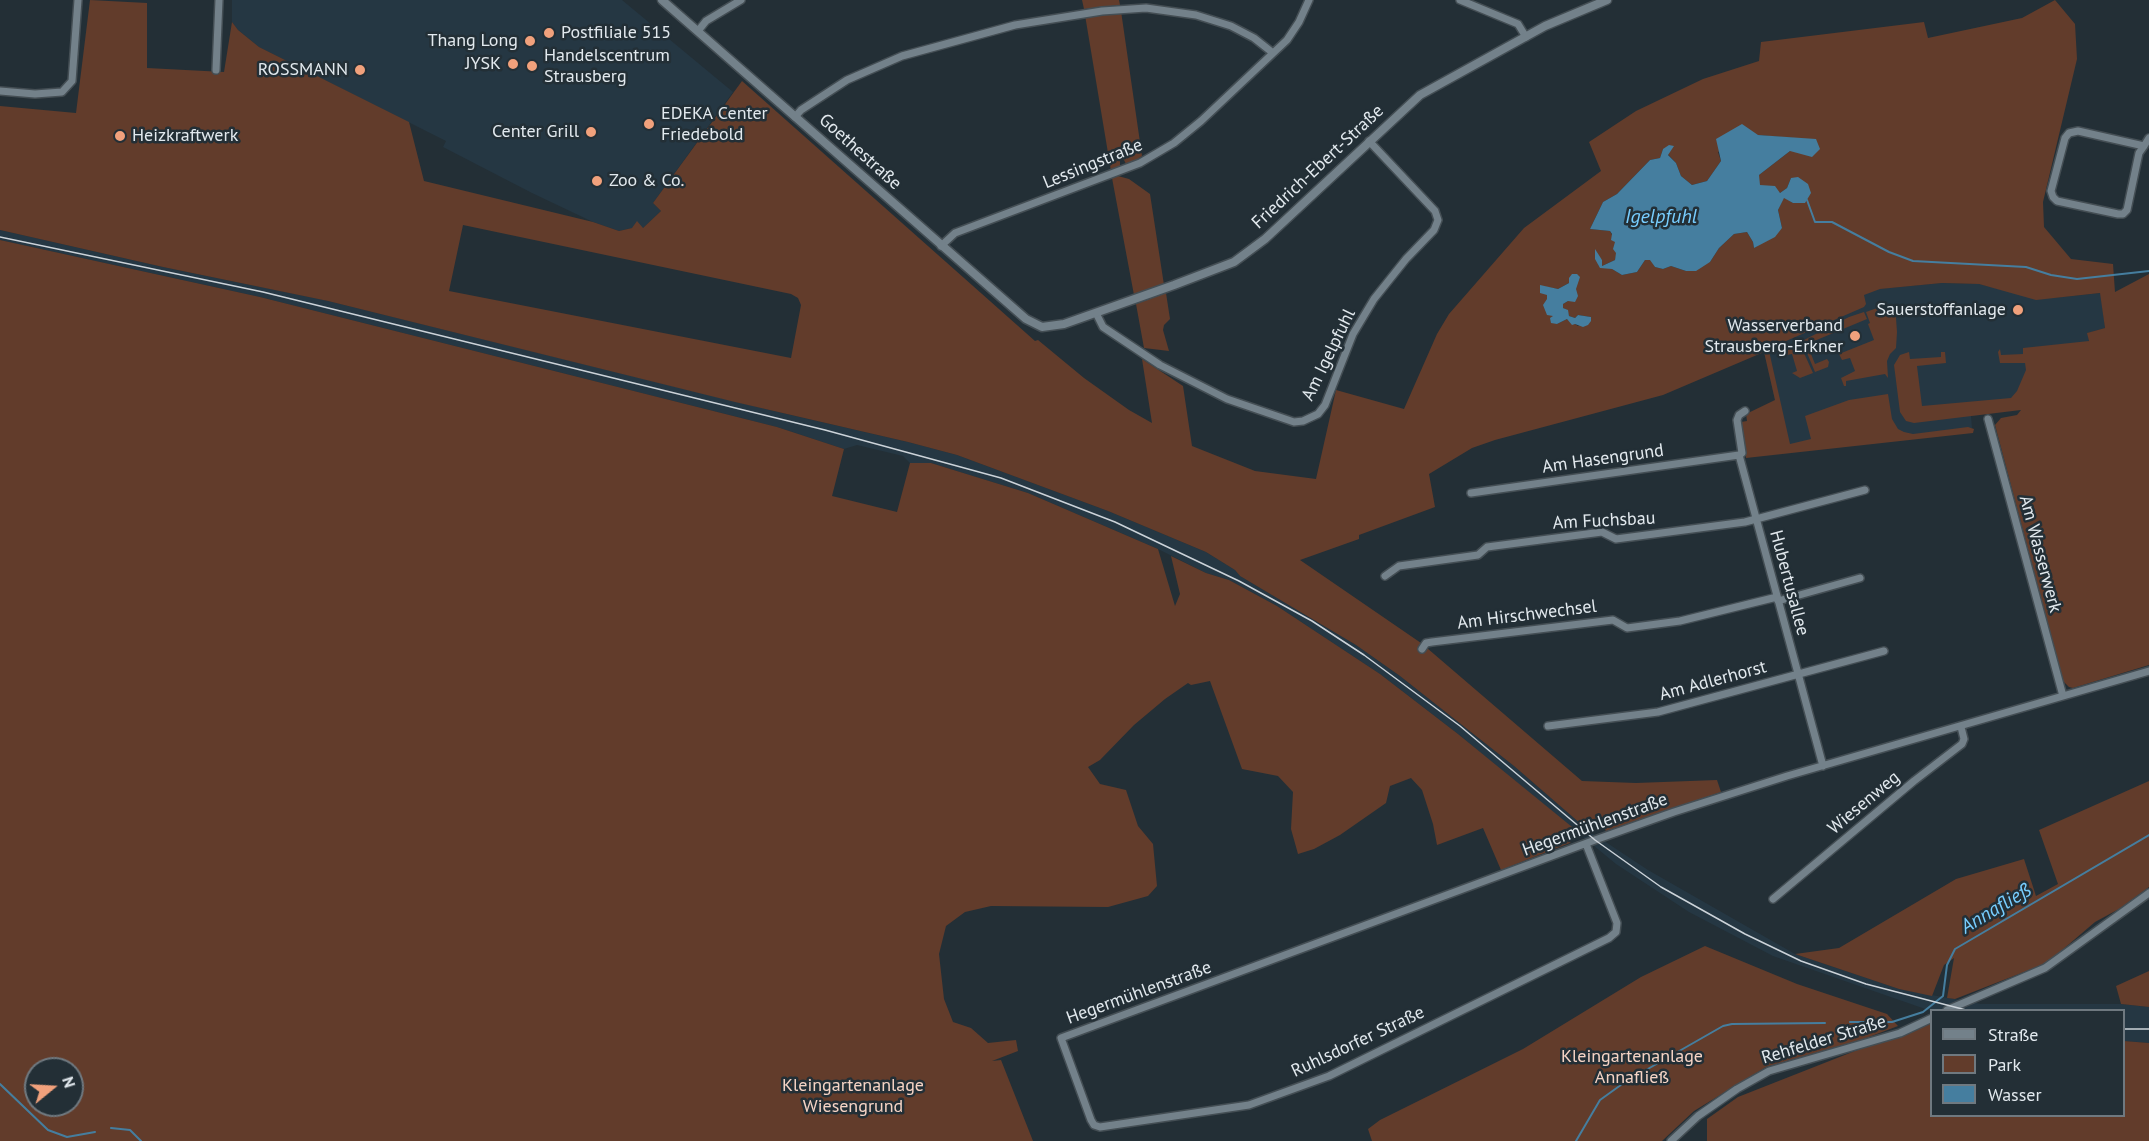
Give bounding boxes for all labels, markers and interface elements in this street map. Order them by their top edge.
place label: Postfiliale 515 [561,22,671,44]
marker: Postfiliale 515 [542,26,556,40]
place label: Thang Long [428,30,518,52]
marker: Thang Long [523,34,537,48]
place label: Handelscentrum Strausberg [544,45,670,88]
place label: JYSK [465,53,501,75]
marker: JYSK [506,57,520,71]
place label: ROSSMANN [258,59,348,81]
marker: Handelscentrum Strausberg [525,59,539,73]
marker: ROSSMANN [353,63,367,77]
street label: Friedrich-Ebert-Straße [1248,100,1388,234]
place label: EDEKA Center Friedebold [661,103,768,146]
street label: Goethestraße [814,109,906,195]
marker: EDEKA Center Friedebold [642,117,656,131]
place label: Center Grill [492,121,579,143]
place label: Heizkraftwerk [132,125,238,147]
marker: Center Grill [584,125,598,139]
marker: Heizkraftwerk [113,129,127,143]
street label: Lessingstraße [1040,134,1146,194]
place label: Zoo & Co. [609,170,684,192]
marker: Zoo & Co. [590,174,604,188]
water label: Igelpfuhl [1625,205,1697,229]
place label: Sauerstoffanlage [1876,299,2006,321]
marker: Sauerstoffanlage [2011,303,2025,317]
street label: Am Igelpfuhl [1298,306,1360,404]
place label: Wasserverband Strausberg-Erkner [1704,315,1843,358]
marker: Wasserverband Strausberg-Erkner [1848,329,1862,343]
street label: Am Hasengrund [1541,440,1665,478]
street label: Am Wasserwerk [2014,493,2066,615]
street label: Am Fuchsbau [1552,508,1656,534]
street label: Hubertusallee [1765,528,1813,638]
street label: Am Hirschwechsel [1456,596,1598,634]
street label: Am Adlerhorst [1657,656,1769,706]
street label: Wiesenweg [1824,767,1904,839]
street label: Hegermühlenstraße [1519,789,1671,861]
water label: Annafließ [1956,879,2036,939]
street label: Hegermühlenstraße [1063,957,1215,1029]
street label: Ruhlsdorfer Straße [1288,1002,1428,1082]
legend [1930,1009,2125,1117]
street label: Rehfelder Straße [1759,1011,1889,1069]
text: Straße [1988,1023,2039,1046]
park label: Kleingartenanlage Annafließ [1561,1046,1703,1088]
text: Park [1988,1053,2021,1076]
north arrow [24,1057,84,1117]
text: N [58,1074,80,1090]
park label: Kleingartenanlage Wiesengrund [782,1075,924,1118]
text: Wasser [1988,1083,2042,1106]

